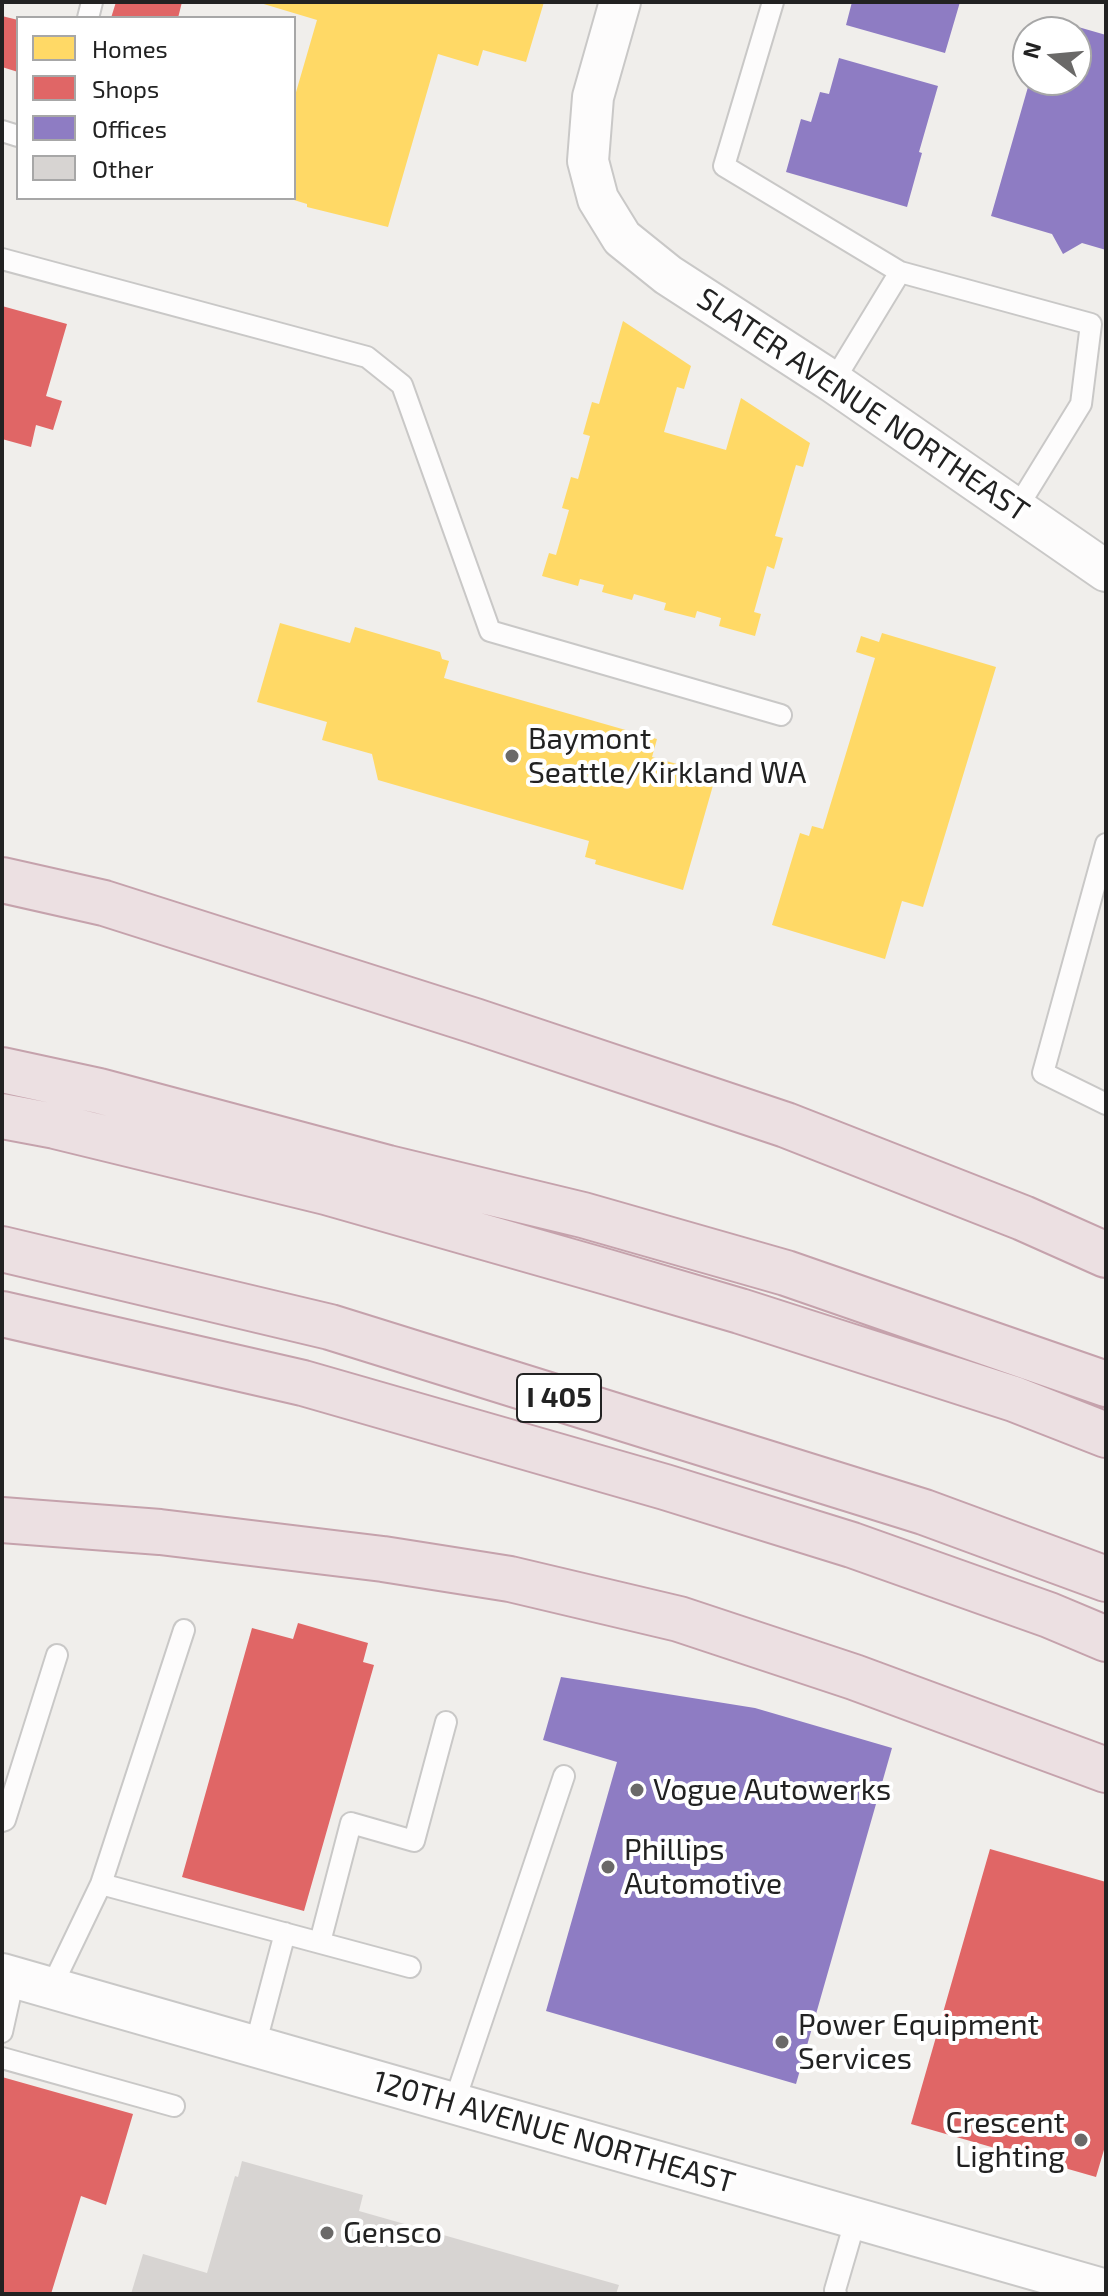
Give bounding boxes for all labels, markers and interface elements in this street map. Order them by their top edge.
legend [16,16,296,200]
north arrow [1012,16,1092,96]
text: Homes [92,34,168,63]
text: N [1016,39,1046,61]
text: Shops [92,74,159,103]
text: Offices [92,114,167,143]
text: Other [92,154,154,183]
street label: SLATER AVENUE NORTHEAST [690,280,1036,530]
place label: Baymont Seattle/Kirkland WA [528,721,806,792]
marker: Baymont Seattle/Kirkland WA [503,747,521,765]
road number: I 405 [517,1374,601,1422]
place label: Vogue Autowerks [653,1772,891,1808]
marker: Vogue Autowerks [628,1781,646,1799]
place label: Phillips Automotive [624,1832,782,1902]
marker: Phillips Automotive [599,1858,617,1876]
place label: Power Equipment Services [798,2007,1039,2078]
marker: Power Equipment Services [773,2033,791,2051]
street label: 120TH AVENUE NORTHEAST [369,2063,739,2201]
place label: Crescent Lighting [946,2105,1065,2176]
marker: Crescent Lighting [1072,2131,1090,2149]
place label: Gensco [343,2215,442,2251]
marker: Gensco [318,2224,336,2242]

